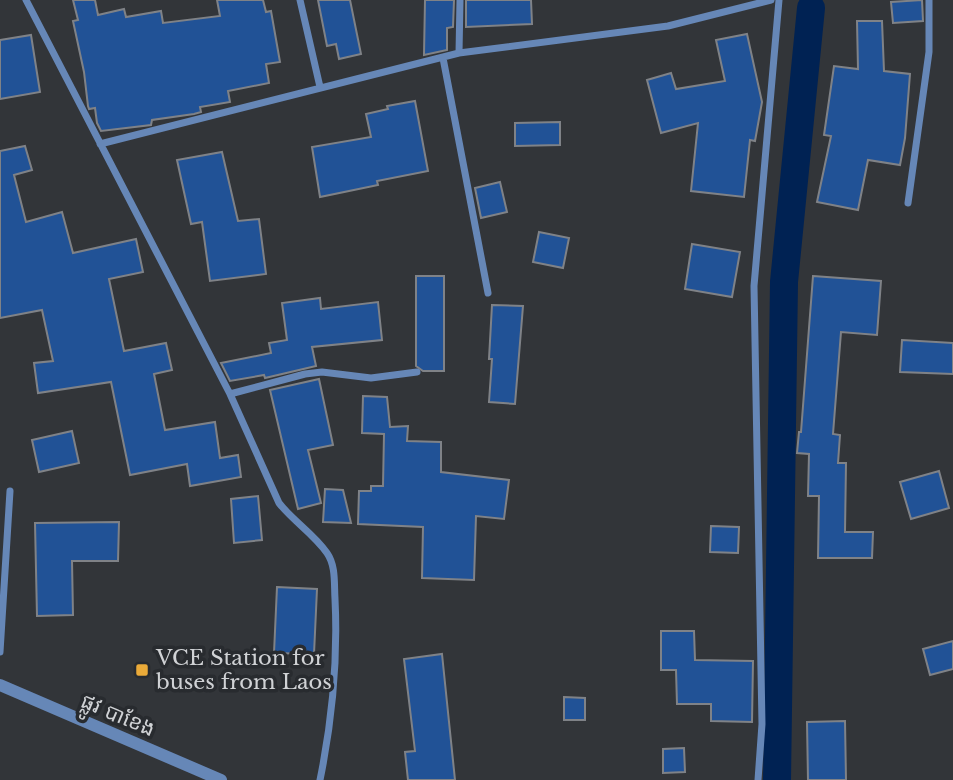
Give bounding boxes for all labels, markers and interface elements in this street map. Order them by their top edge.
place label: VCE Station for buses from Laos [155,645,332,695]
marker: VCE Station for buses from Laos [134,662,150,678]
street label: ផ្លូវ បាខែង [74,688,159,748]

